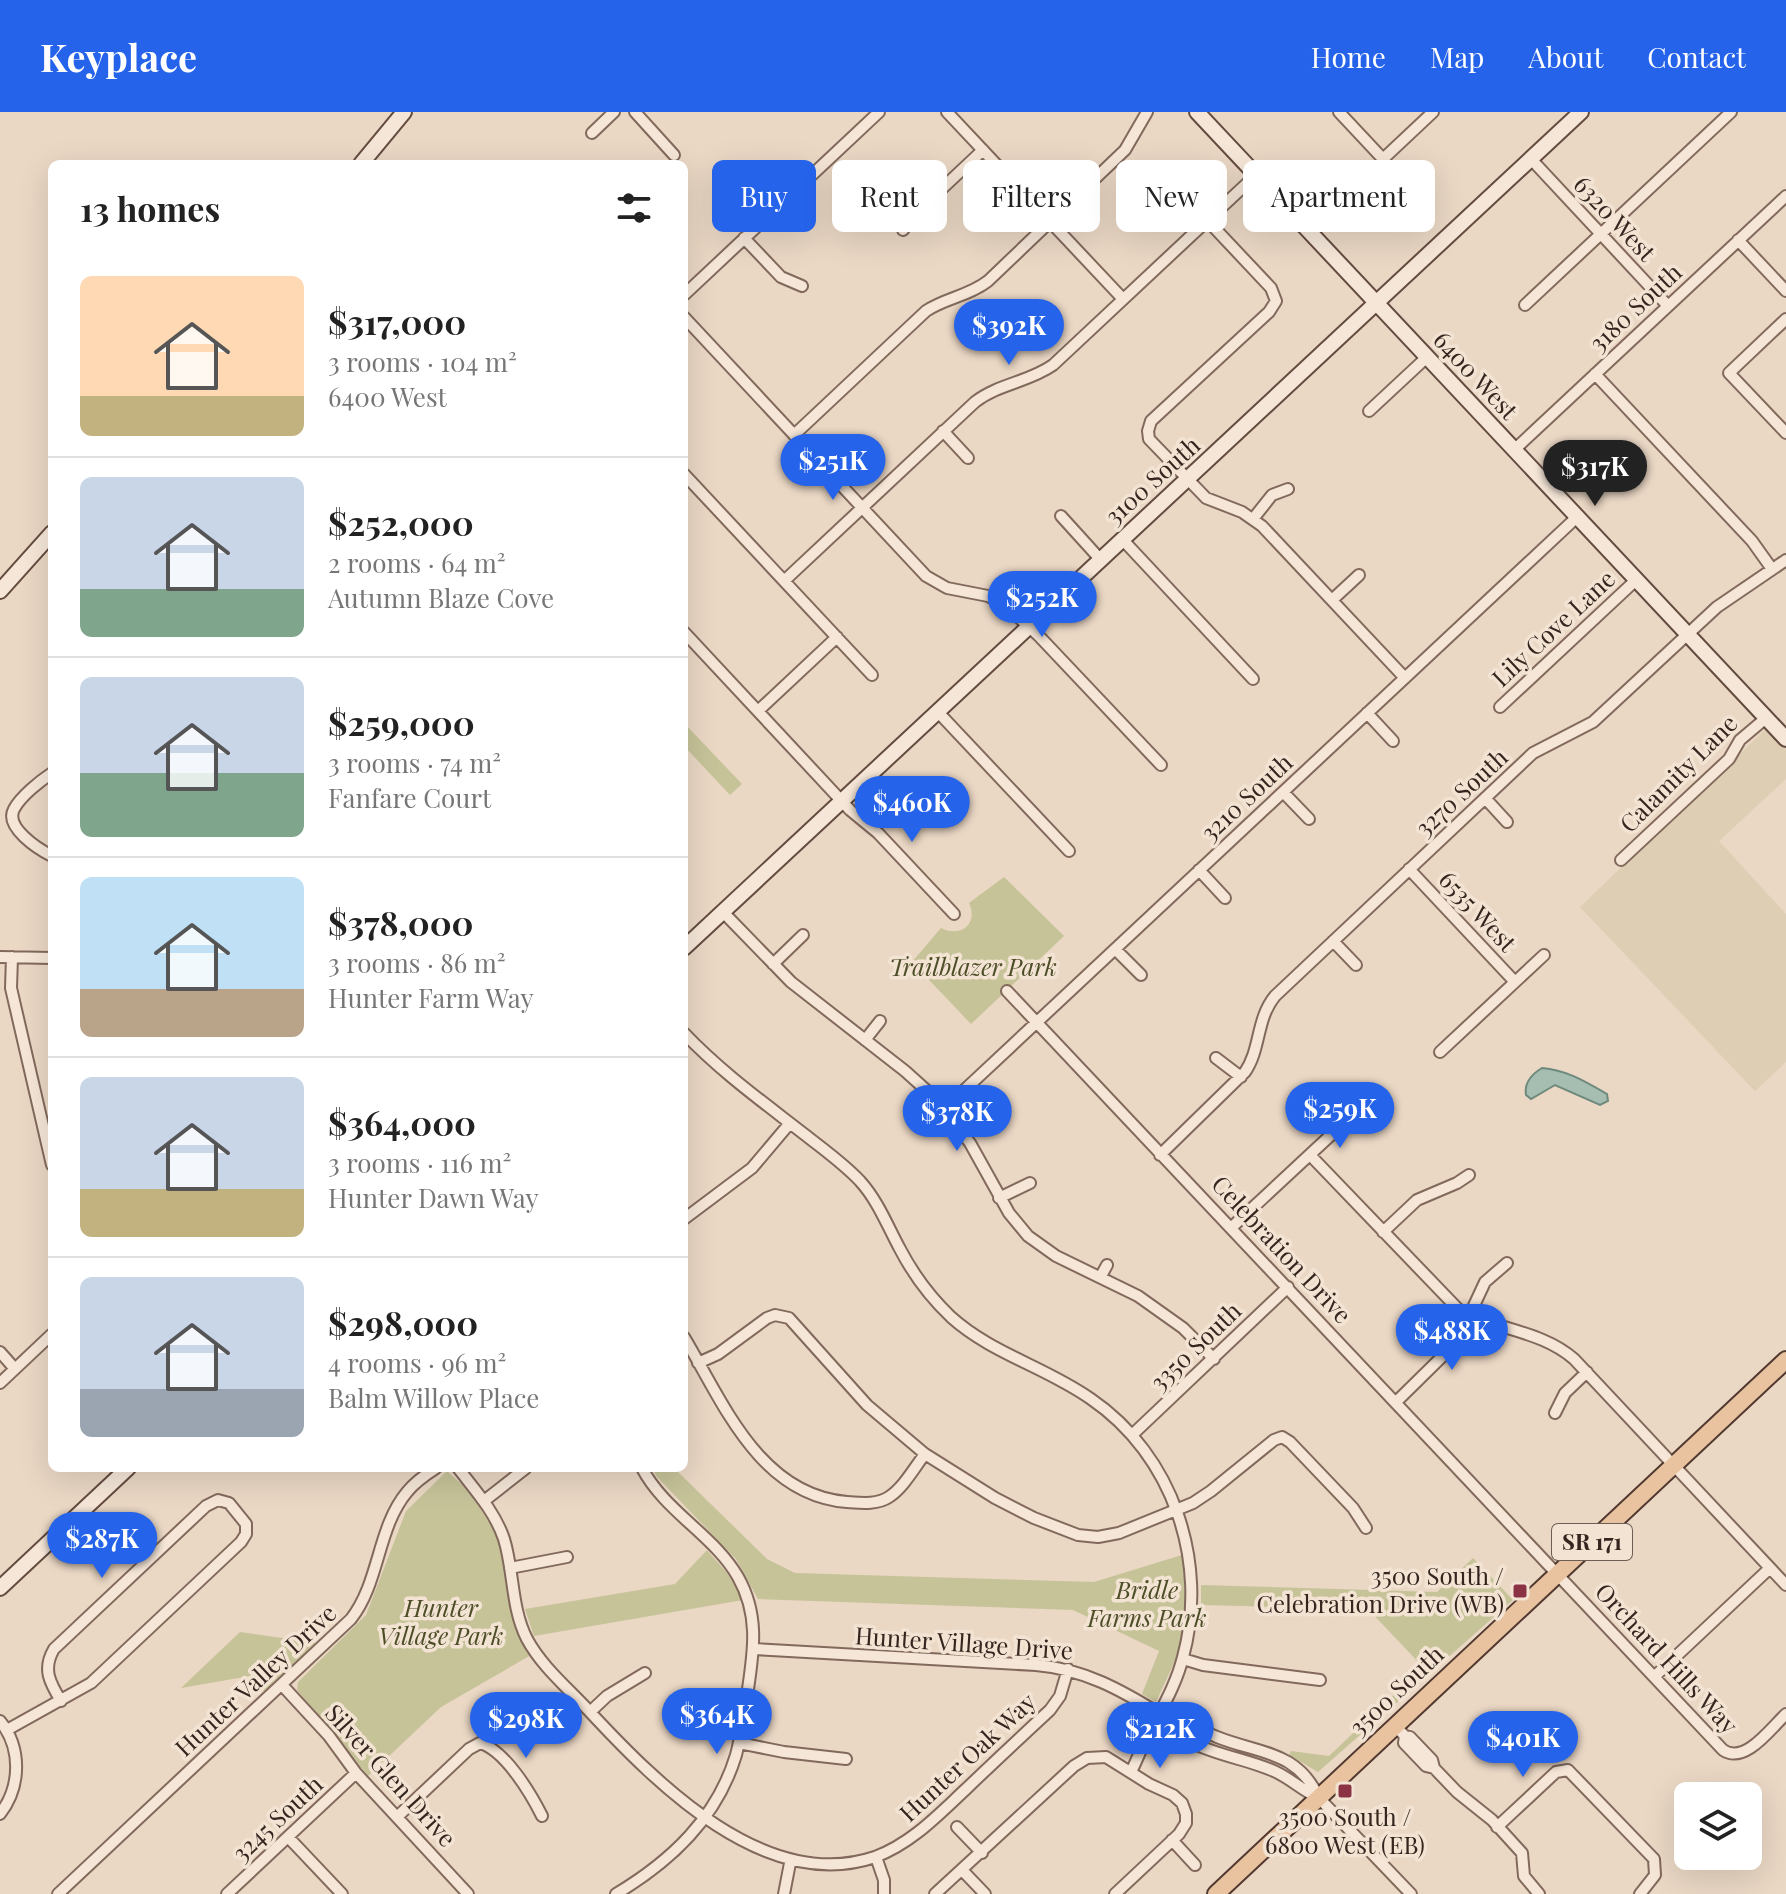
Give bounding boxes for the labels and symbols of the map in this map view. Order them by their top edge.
street label: 6320 West [1568,168,1664,268]
street label: 3180 South [1582,256,1688,358]
pin: $392K [953,299,1065,367]
street label: 6400 West [1427,324,1526,426]
street label: 3100 South [1097,428,1206,531]
pin: $251K [777,434,889,502]
pin: $317K [1539,440,1651,508]
street label: Lily Cove Lane [1484,562,1621,693]
pin: $252K [986,571,1098,639]
street label: Calamity Lane [1612,707,1743,838]
street label: 3270 South [1408,741,1514,842]
street label: 3210 South [1193,746,1298,847]
pin: $460K [856,776,968,844]
street label: 6535 West [1433,863,1524,958]
park label: Trailblazer Park [889,950,1057,982]
pin: $259K [1284,1082,1396,1150]
pin: $378K [901,1085,1013,1153]
street label: Celebration Drive [1206,1168,1359,1329]
street label: 3350 South [1142,1294,1247,1397]
pin: $488K [1396,1304,1508,1372]
pin: $287K [46,1512,158,1580]
road number: SR 171 [1552,1524,1632,1560]
place label: 3500 South / Celebration Drive (WB) [1256,1559,1504,1619]
park label: Bridle Farms Park [1086,1573,1207,1633]
street label: Orchard Hills Way [1589,1575,1746,1740]
marker: 3500 South / Celebration Drive (WB) [1511,1582,1529,1600]
park label: Hunter Village Park [379,1591,503,1651]
street label: Hunter Valley Drive [167,1596,342,1763]
street label: Hunter Village Drive [854,1618,1074,1666]
street label: 3500 South [1341,1638,1450,1742]
street label: Hunter Oak Way [892,1685,1042,1828]
pin: $364K [661,1688,773,1756]
pin: $298K [470,1692,582,1760]
street label: Silver Glen Drive [319,1697,464,1853]
pin: $212K [1104,1702,1216,1770]
pin: $401K [1467,1711,1579,1779]
street label: 3245 South [225,1767,329,1868]
marker: 3500 South / 6800 West (EB) [1336,1782,1354,1800]
place label: 3500 South / 6800 West (EB) [1265,1800,1425,1860]

